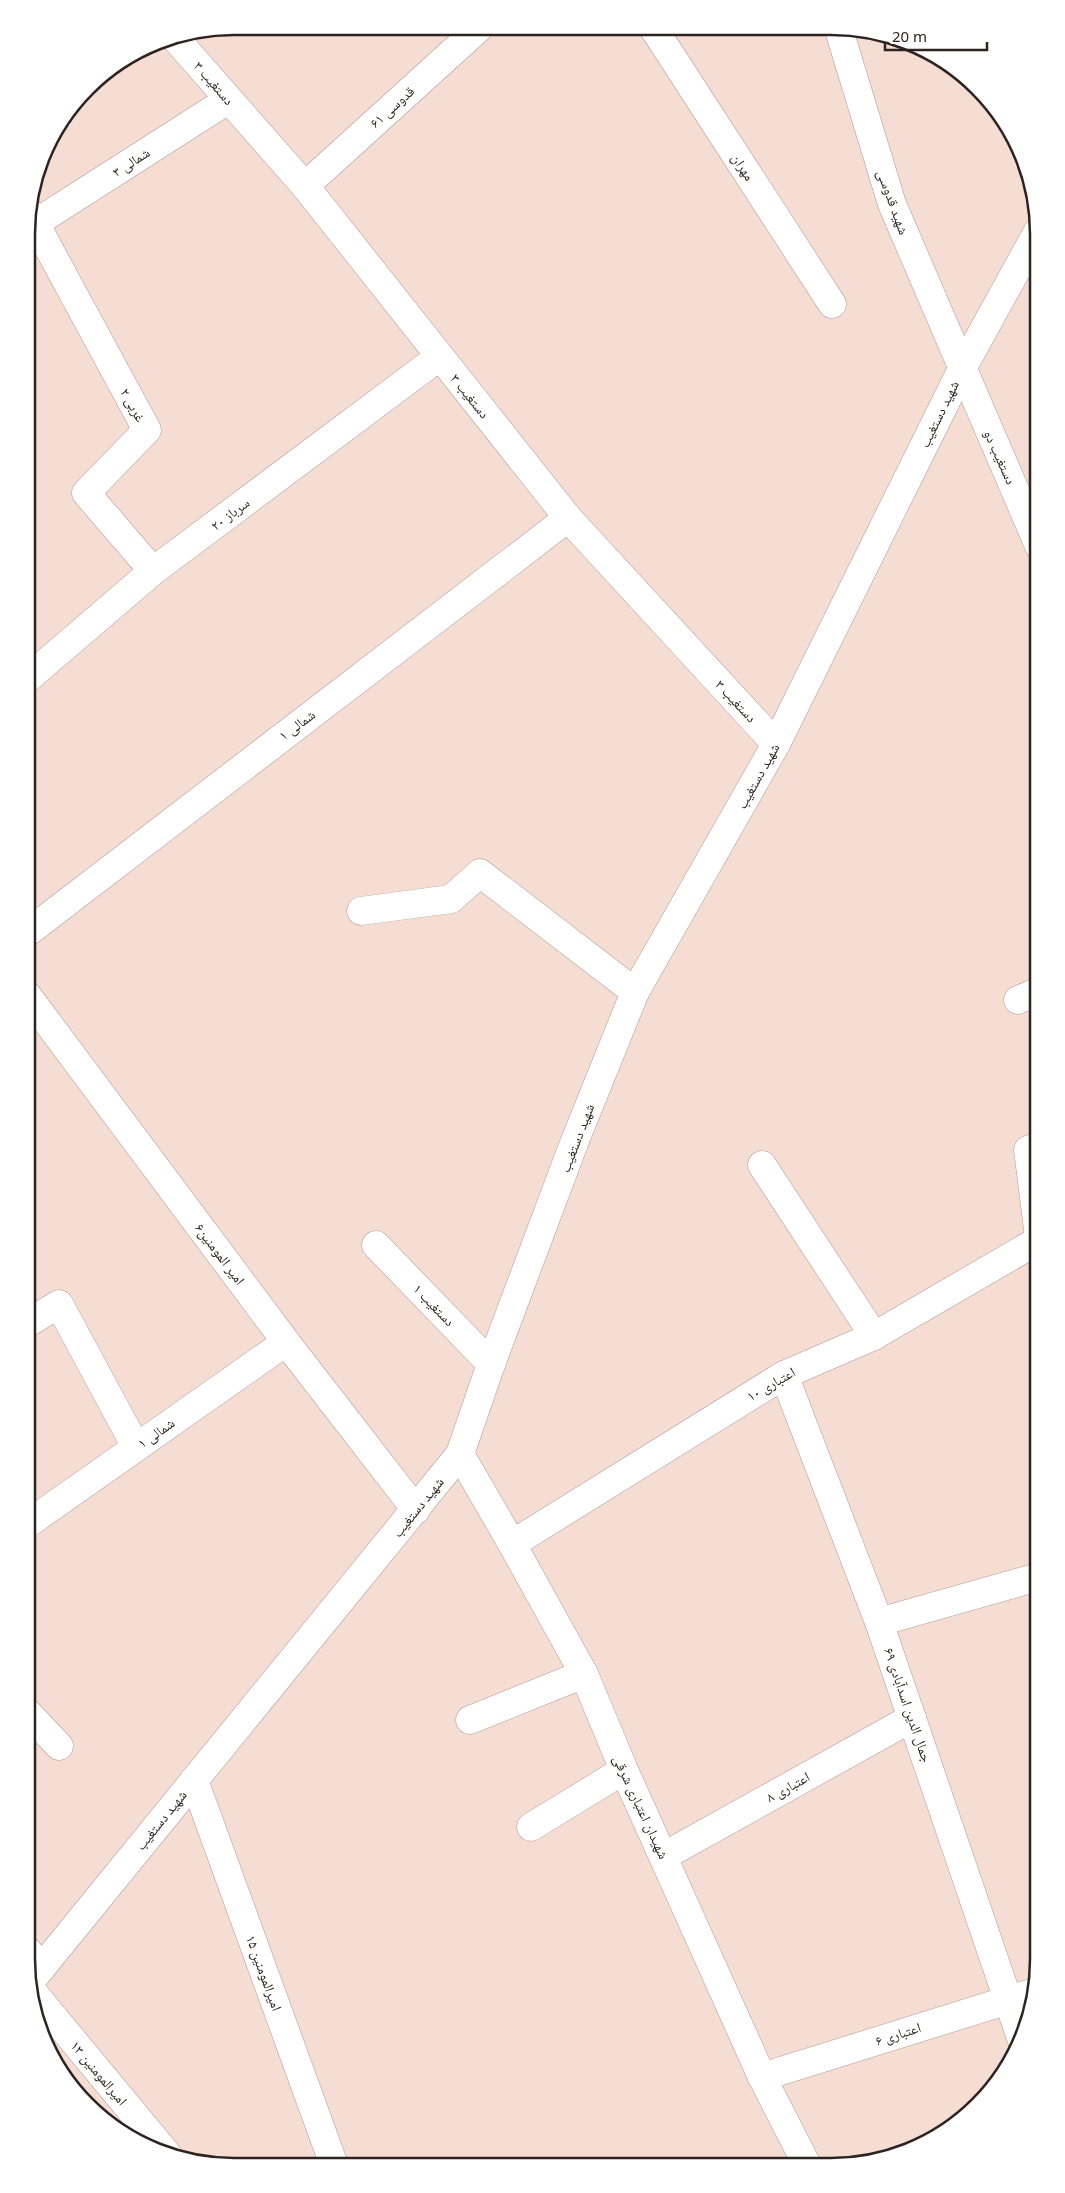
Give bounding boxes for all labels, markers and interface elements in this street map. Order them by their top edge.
scale bar [885,20,988,52]
text: 20 m [892,26,927,46]
street label: دستغیب ۳ [190,57,239,109]
street label: قدوسی ۶۱ [365,81,418,132]
street label: شمالی ۳ [108,142,153,181]
street label: مهران [728,149,759,184]
street label: شهید قدوسی [873,167,914,237]
street label: دستغیب ۳ [447,369,494,422]
street label: شهید دستغیب [914,377,963,450]
street label: غربی ۲ [116,384,151,425]
street label: دستغیب دو [980,426,1021,487]
street label: سرباز ۲۰ [206,493,253,534]
street label: دستغیب ۳ [712,675,761,726]
street label: شمالی ۱ [275,705,319,745]
street label: شهید دستغیب [732,740,783,812]
street label: شهید دستغیب [555,1101,598,1175]
street label: امیر المومنین۶ [191,1219,250,1288]
street label: دستغیب ۱ [409,1279,459,1330]
street label: اعتباری ۱۰ [743,1362,799,1405]
street label: شمالی ۱ [133,1413,178,1452]
street label: شهید دستغیب [388,1473,448,1541]
street label: جمال الدین اسدآبادی ۶۹ [880,1645,937,1765]
street label: شهیدان اعتباری شرقی [609,1752,674,1862]
street label: اعتباری ۸ [763,1767,813,1806]
street label: شهید دستغیب [131,1786,191,1854]
street label: امیرالمومنین ۱۵ [242,1932,287,2013]
street label: اعتباری ۶ [873,2017,923,2050]
street label: امیرالمومنین ۱۳ [67,2036,132,2109]

